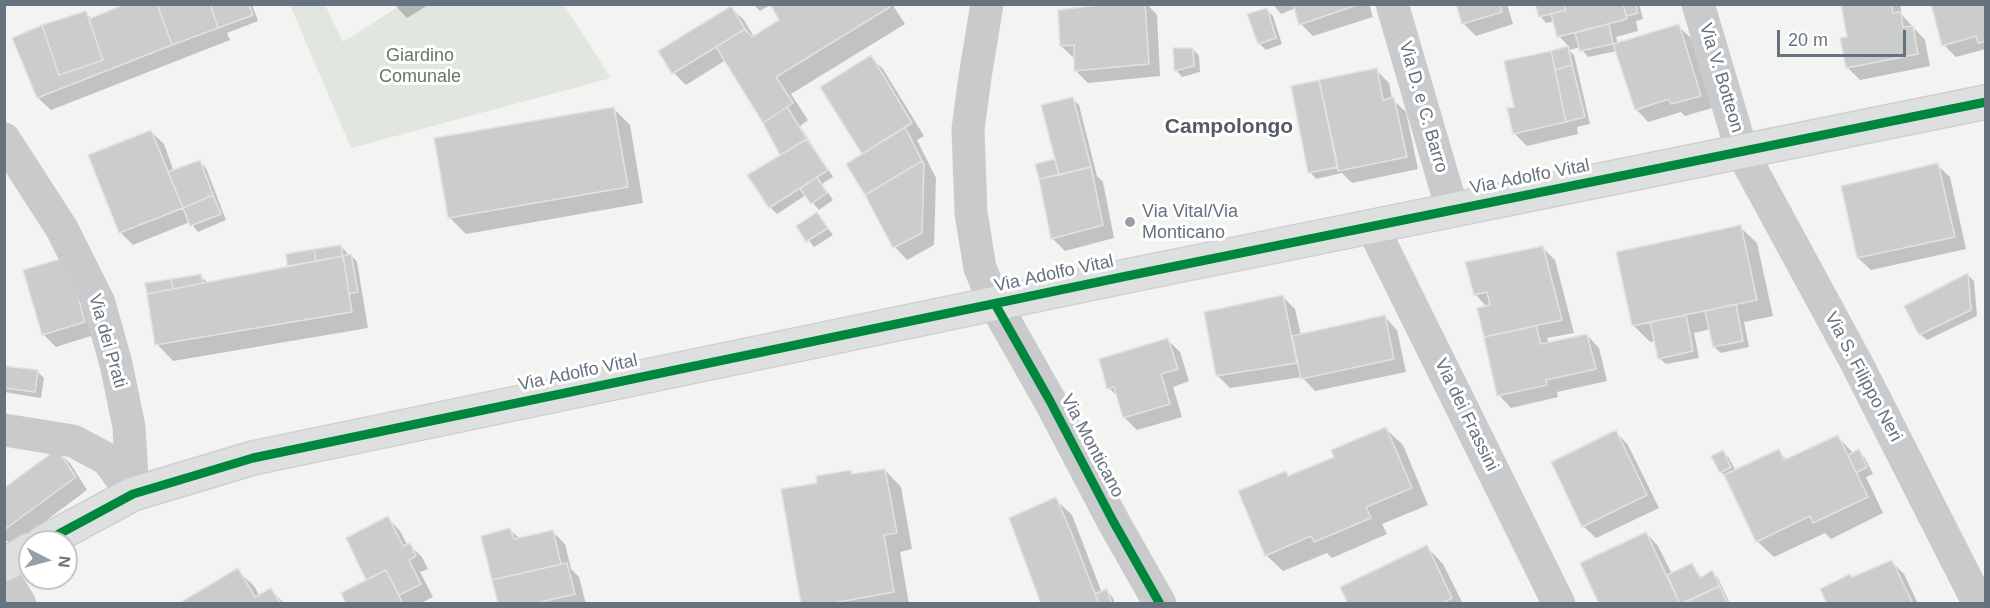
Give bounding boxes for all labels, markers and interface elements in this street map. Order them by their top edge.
scale bar [1780,18,1909,56]
street label: Via V. Botteon [1694,21,1748,135]
text: 20 m [1788,30,1828,50]
street label: Via D. e C. Barro [1394,39,1452,175]
park label: Giardino Comunale [379,45,461,88]
district label: Campolongo [1165,114,1293,140]
street label: Via Adolfo Vital [1468,155,1592,199]
place label: Via Vital/Via Monticano [1142,201,1238,244]
marker: Via Vital/Via Monticano [1123,215,1137,229]
street label: Via Adolfo Vital [992,251,1116,297]
street label: Via dei Prati [83,292,131,390]
street label: Via S. Filippo Neri [1820,308,1906,446]
street label: Via Adolfo Vital [516,350,640,396]
street label: Via dei Frassini [1429,355,1503,475]
street label: Via Monticano [1056,391,1128,501]
north arrow [18,530,78,590]
text: N [55,555,73,568]

